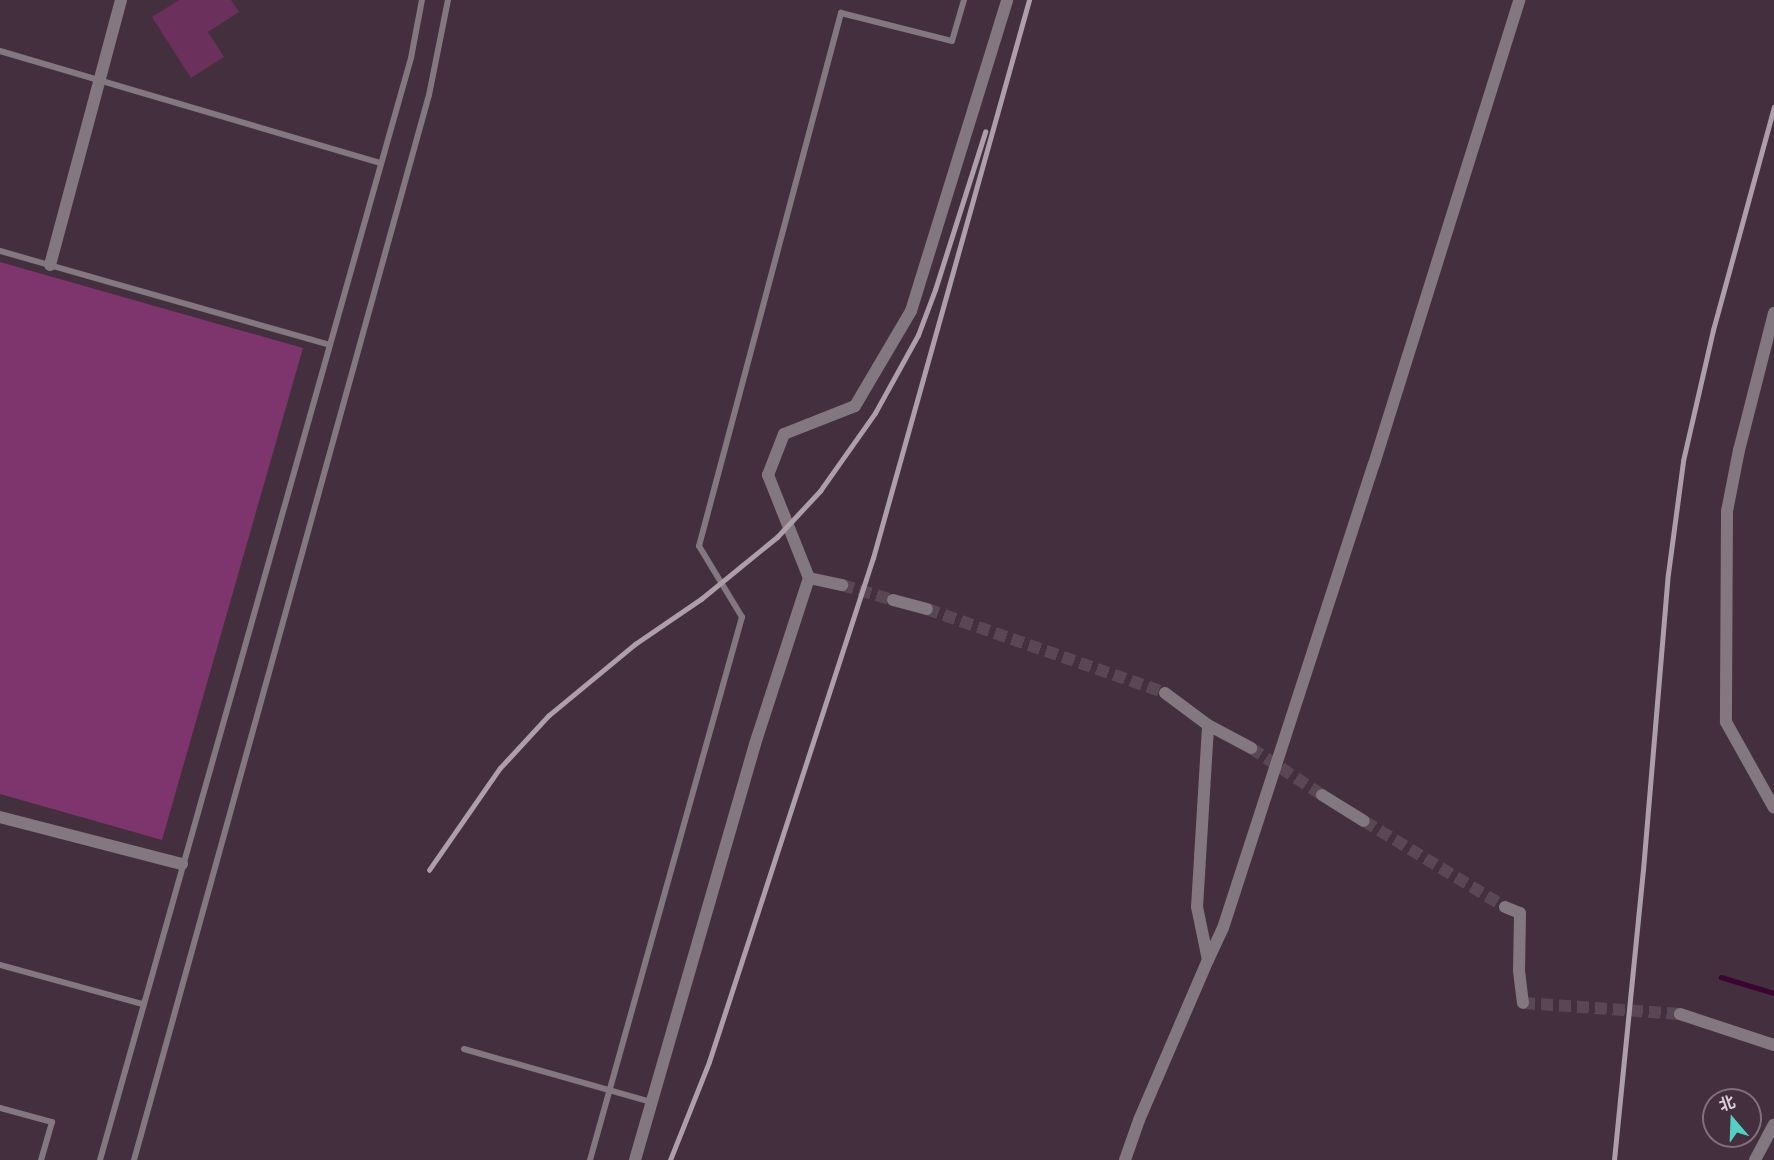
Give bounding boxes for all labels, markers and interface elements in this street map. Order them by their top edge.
north arrow [1702,1088,1762,1148]
text: 北 [1716,1091,1737,1114]

